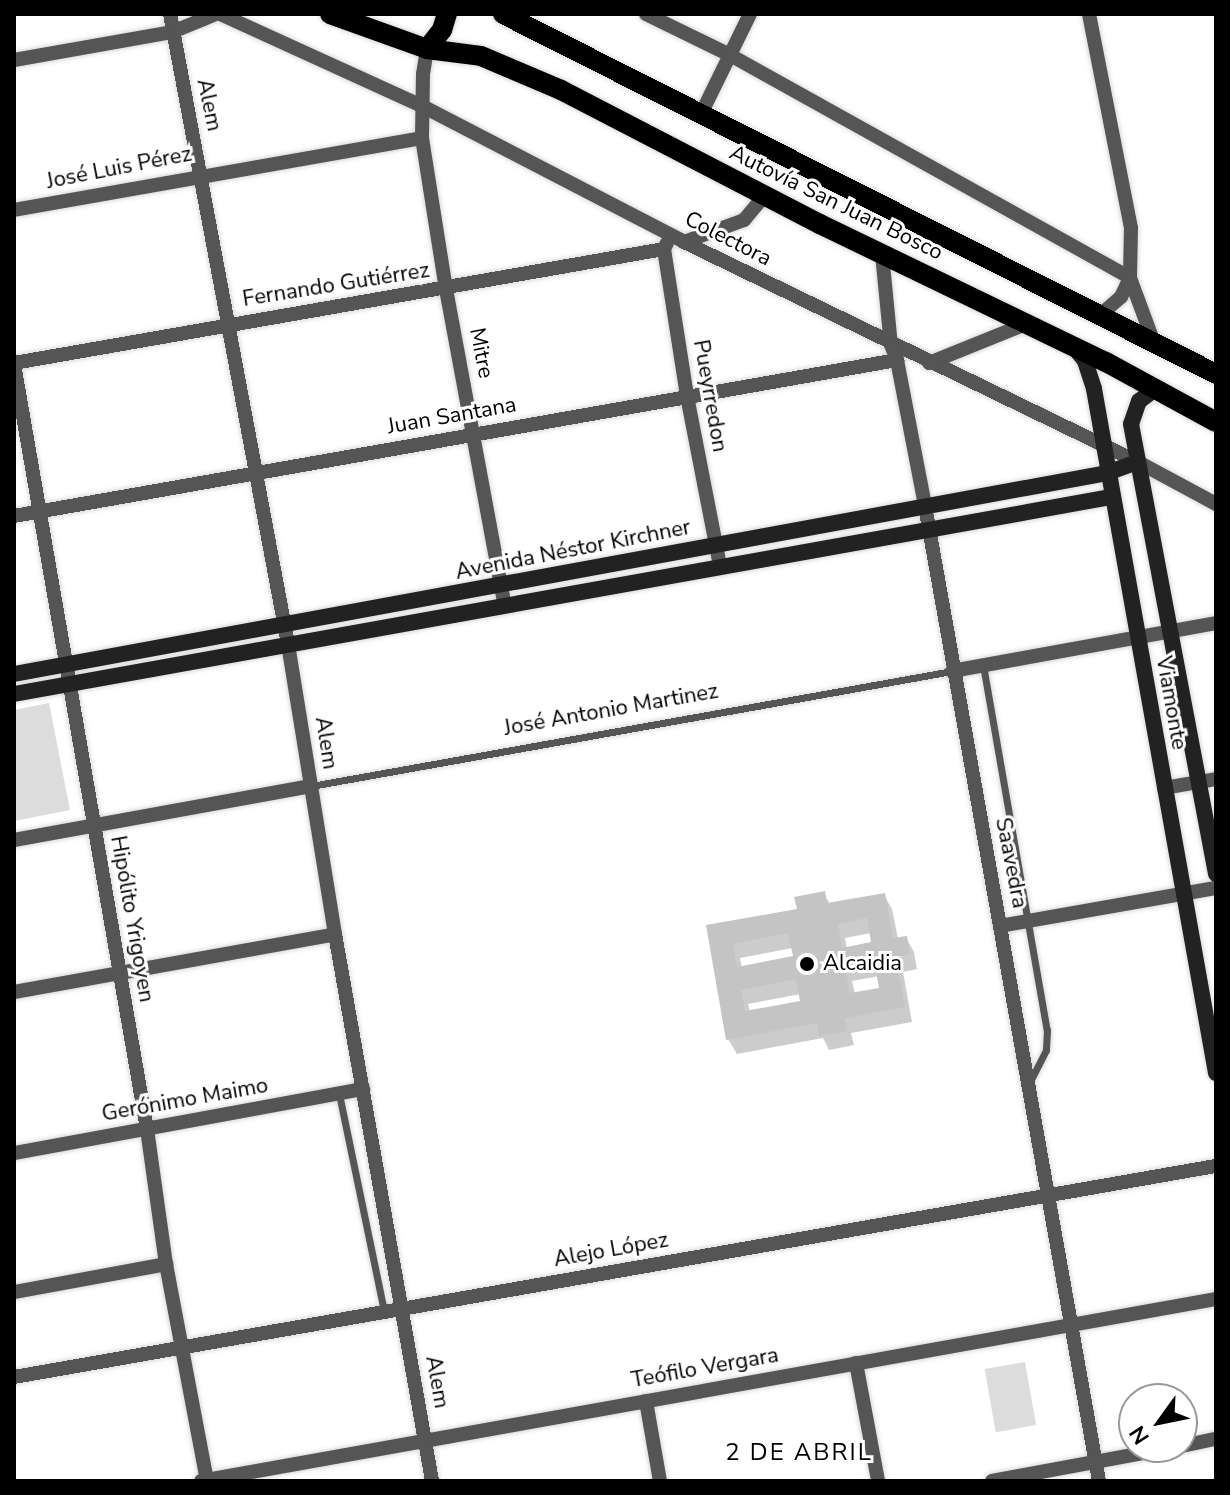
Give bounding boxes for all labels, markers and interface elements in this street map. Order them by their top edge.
street label: Alem [191,76,227,134]
street label: Autovía San Juan Bosco [725,140,947,266]
street label: José Luis Pérez [44,141,194,195]
street label: Colectora [680,206,776,272]
street label: Fernando Gutiérrez [241,257,431,313]
street label: Mitre [463,325,499,381]
street label: Pueyrredon [687,338,733,454]
street label: Juan Santana [385,392,519,440]
street label: Avenida Néstor Kirchner [453,514,693,586]
street label: Viamonte [1150,654,1192,752]
street label: José Antonio Martinez [502,678,720,742]
street label: Alem [309,715,343,771]
street label: Saavedra [989,815,1033,911]
street label: Hipólito Yrigoyen [104,834,160,1004]
place label: Alcaidia [823,951,902,977]
marker: Alcaidia [798,955,816,973]
street label: Gerónimo Maimo [100,1072,270,1128]
street label: Alejo López [552,1227,670,1273]
street label: Teófilo Vergara [629,1342,781,1394]
street label: Alem [419,1354,455,1410]
north arrow [1118,1383,1198,1463]
text: N [1122,1420,1157,1450]
district label: 2 DE ABRIL [725,1439,873,1467]

